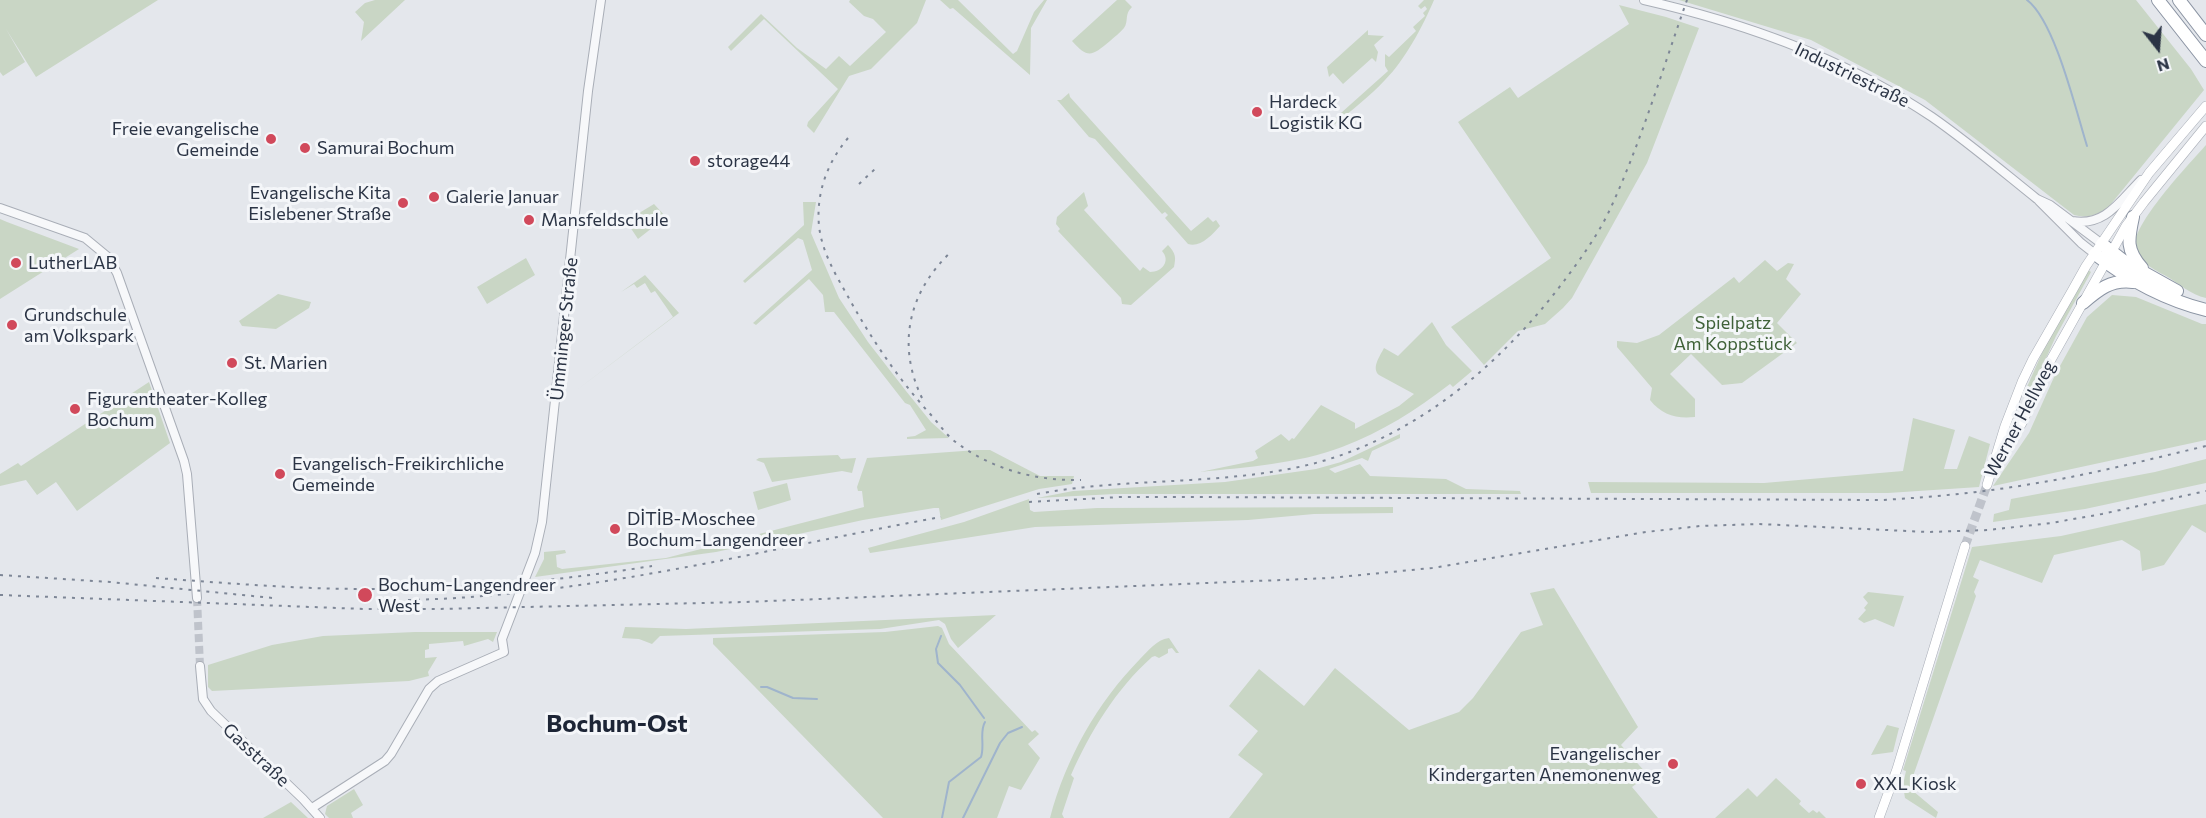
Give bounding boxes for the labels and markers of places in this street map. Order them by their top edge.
place label: Hardeck Logistik KG [1269,91,1362,134]
marker: Hardeck Logistik KG [1250,105,1264,119]
place label: Freie evangelische Gemeinde [112,118,259,160]
marker: Freie evangelische Gemeinde [264,132,278,146]
place label: Samurai Bochum [317,137,455,159]
marker: Samurai Bochum [298,141,312,155]
place label: storage44 [707,150,790,172]
marker: storage44 [688,154,702,168]
place label: Evangelische Kita Eislebener Straße [248,182,391,224]
place label: Galerie Januar [446,186,559,208]
marker: Galerie Januar [427,190,441,204]
marker: Evangelische Kita Eislebener Straße [396,196,410,210]
place label: Mansfeldschule [541,209,669,231]
marker: Mansfeldschule [522,213,536,227]
place label: LutherLAB [28,252,117,274]
marker: LutherLAB [9,256,23,270]
place label: Grundschule am Volkspark [24,304,134,346]
marker: Grundschule am Volkspark [5,318,19,332]
place label: St. Marien [244,352,328,374]
marker: St. Marien [225,356,239,370]
place label: Figurentheater-Kolleg Bochum [87,388,267,430]
marker: Figurentheater-Kolleg Bochum [68,402,82,416]
place label: Evangelisch-Freikirchliche Gemeinde [292,453,504,496]
marker: Evangelisch-Freikirchliche Gemeinde [273,467,287,481]
place label: DİTİB-Moschee Bochum-Langendreer [627,508,805,550]
marker: DİTİB-Moschee Bochum-Langendreer [608,522,622,536]
place label: Bochum-Langendreer West [378,574,556,616]
marker: Bochum-Langendreer West [356,586,374,604]
place label: Evangelischer Kindergarten Anemonenweg [1428,743,1661,786]
marker: Evangelischer Kindergarten Anemonenweg [1666,757,1680,771]
place label: XXL Kiosk [1873,773,1956,795]
marker: XXL Kiosk [1854,777,1868,791]

